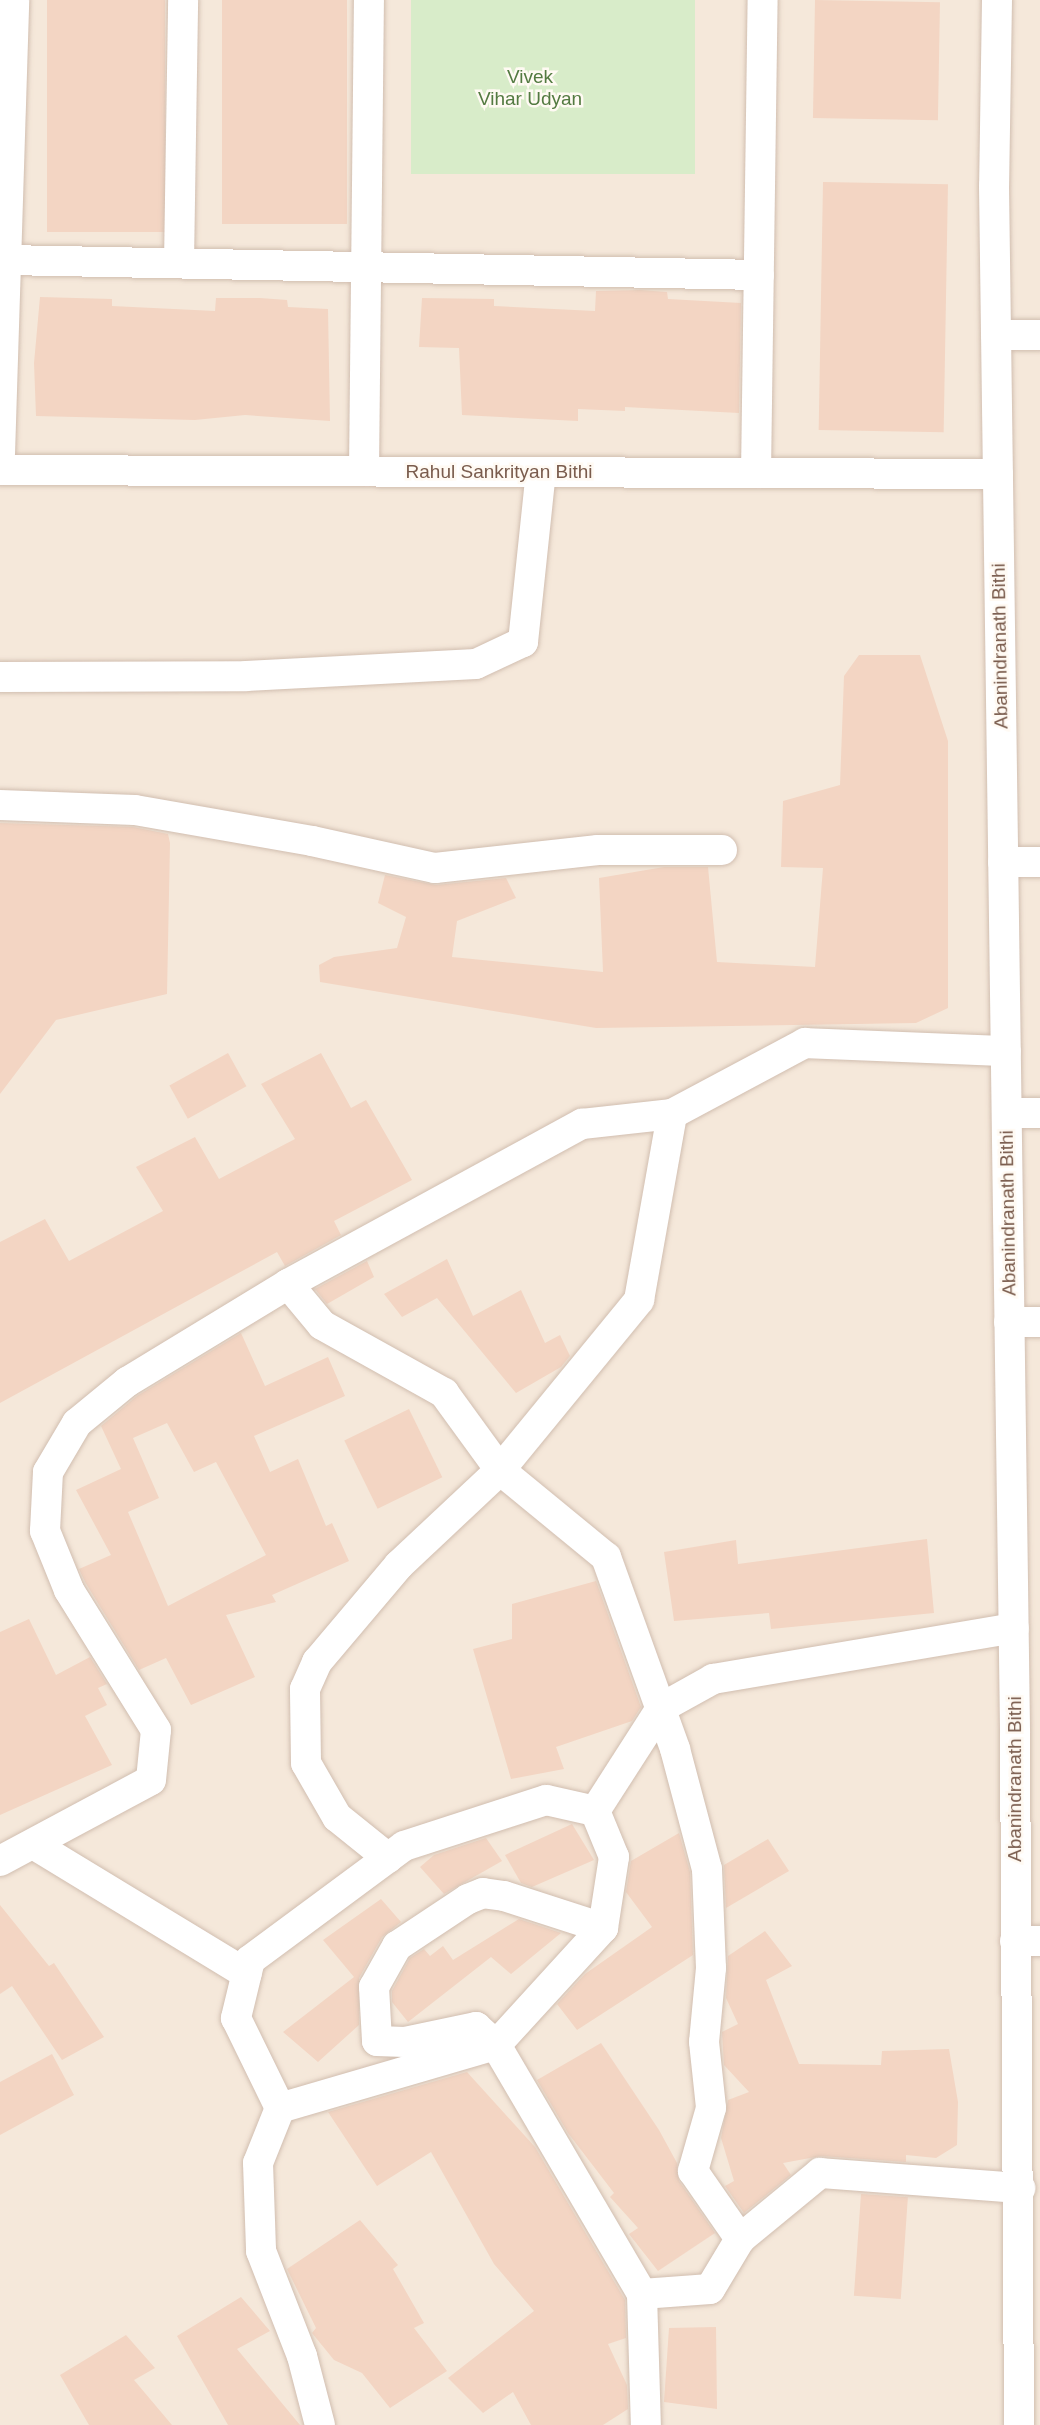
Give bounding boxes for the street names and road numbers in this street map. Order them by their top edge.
street label: Rahul Sankrityan Bithi [406,461,592,483]
street label: Abanindranath Bithi [987,563,1013,729]
street label: Abanindranath Bithi [995,1130,1021,1296]
street label: Abanindranath Bithi [1004,1696,1026,1862]

